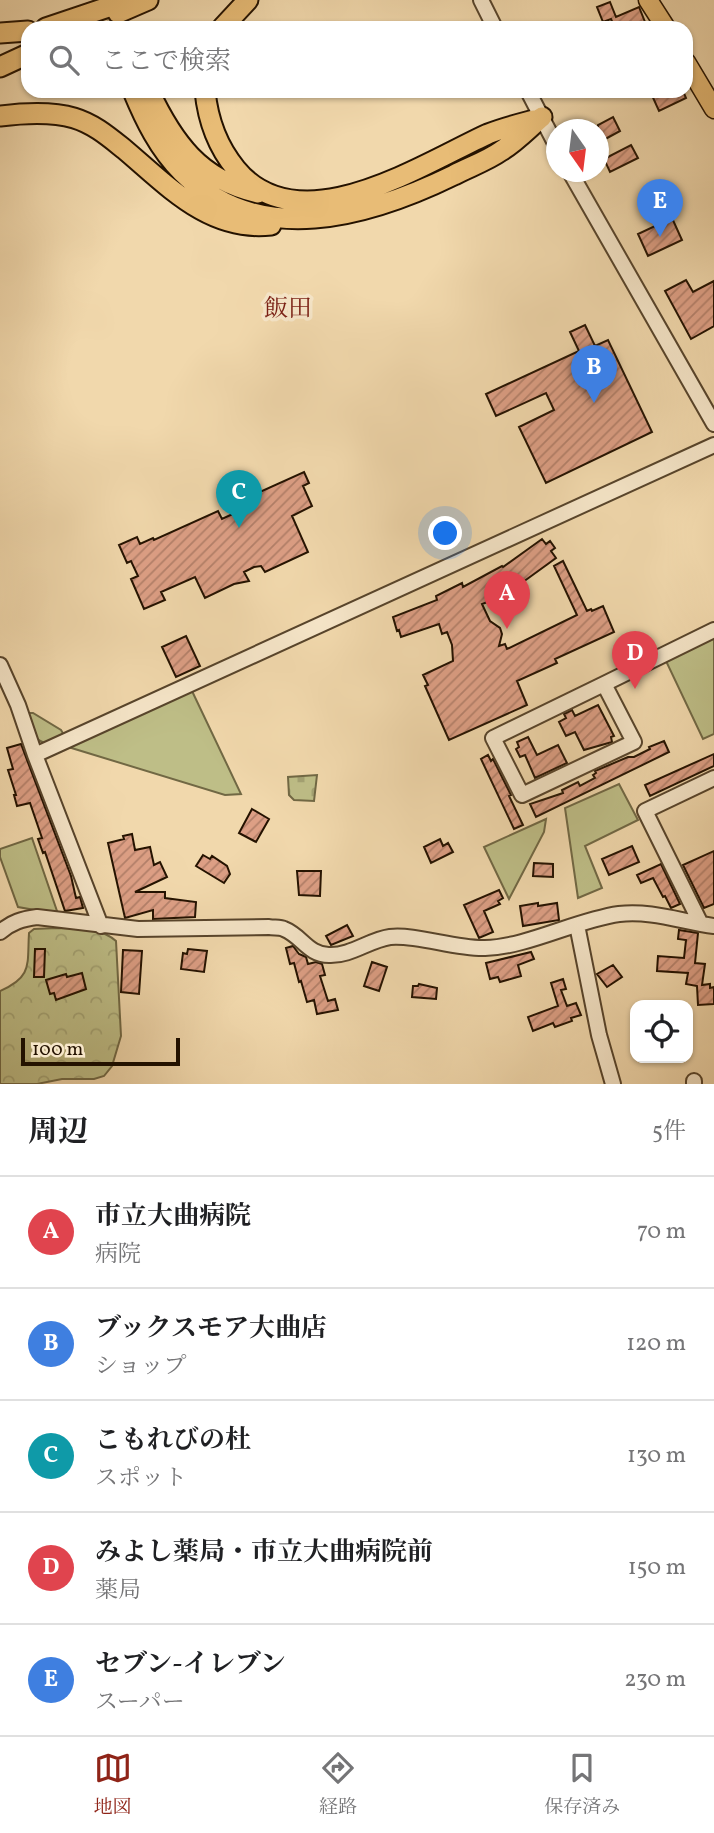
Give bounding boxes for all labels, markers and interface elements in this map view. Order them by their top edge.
search box [21,21,693,98]
icon: search [45,41,83,79]
text: ここで検索 [101,44,231,80]
north arrow [546,119,609,182]
pin: E [637,179,683,237]
district label: 飯田 [264,293,312,327]
pin: B [571,345,617,403]
pin: C [216,470,262,528]
your location [428,516,462,550]
pin: A [484,571,530,629]
pin: D [612,631,658,689]
map controls [630,1000,693,1063]
button: locate [630,1000,693,1063]
scale bar [21,1035,180,1067]
text: 100 m [32,1037,83,1063]
text: 周辺 [28,1112,88,1154]
text: 5件 [652,1116,686,1148]
text: 市立大曲病院 [95,1199,251,1235]
text: A [43,1216,59,1248]
text: 70 m [637,1216,686,1248]
text: 病院 [95,1239,141,1271]
text: ブックスモア大曲店 [95,1311,327,1347]
text: B [43,1328,59,1360]
text: 120 m [626,1328,686,1360]
text: ショップ [95,1351,187,1383]
text: こもれびの杜 [95,1423,251,1459]
text: C [44,1440,58,1472]
text: 130 m [627,1440,686,1472]
text: スポット [95,1463,187,1495]
text: みよし薬局・市立大曲病院前 [95,1535,433,1571]
text: D [43,1552,59,1584]
text: 150 m [628,1552,686,1584]
text: 薬局 [95,1575,141,1607]
text: セブン-イレブン [95,1647,286,1683]
text: E [44,1664,58,1696]
text: 230 m [624,1664,686,1696]
text: スーパー [95,1687,185,1719]
tab: 地図 [94,1749,132,1821]
tab: 経路 [319,1749,357,1821]
tab: 保存済み [544,1749,620,1821]

